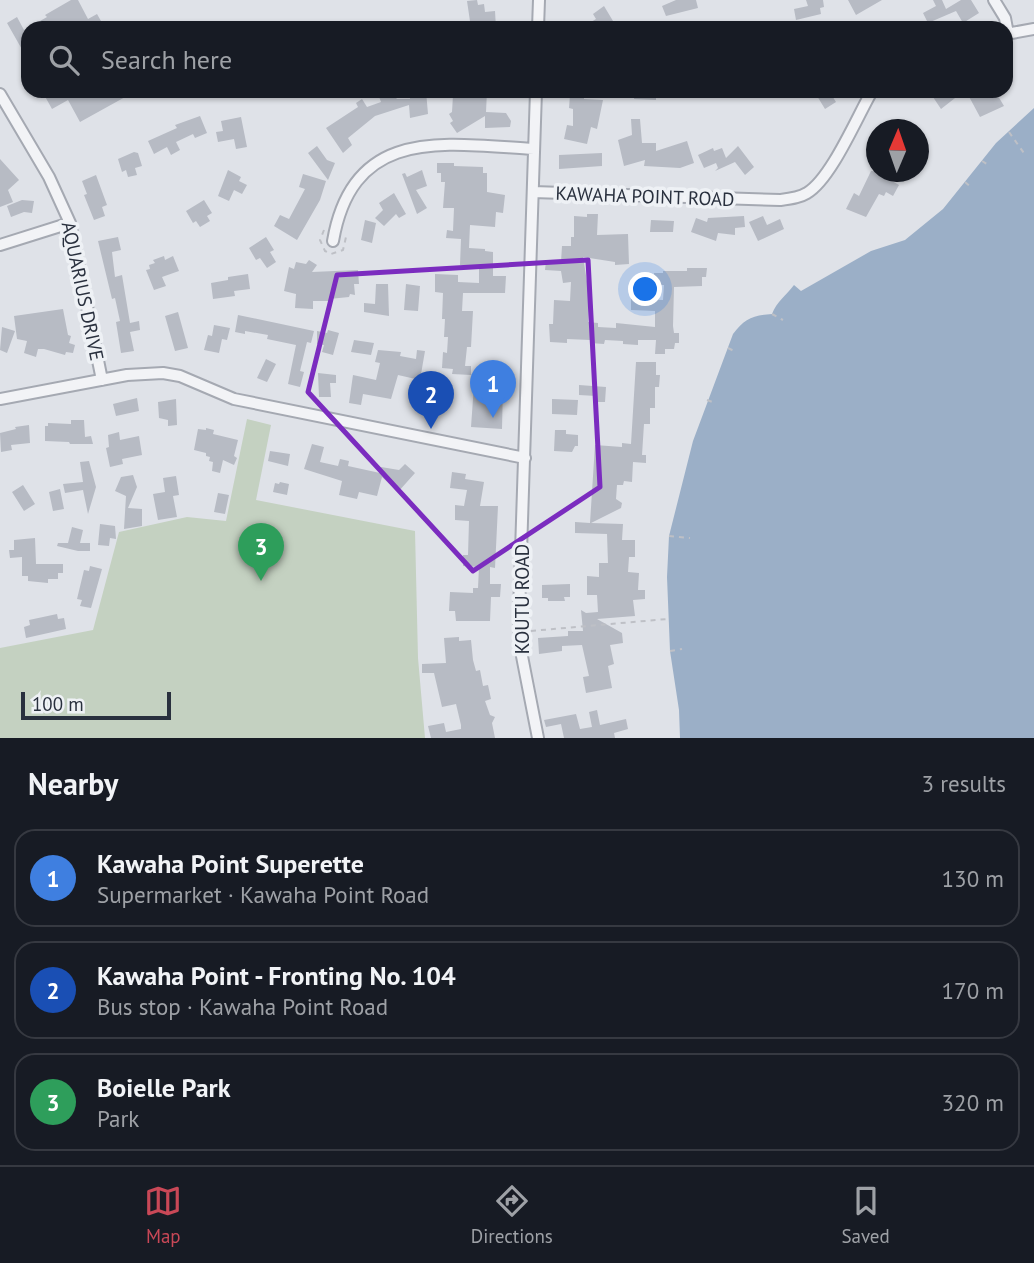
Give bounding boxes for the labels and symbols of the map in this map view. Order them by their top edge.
north arrow [866,119,929,182]
street label: KAWAHA POINT ROAD [555,181,735,211]
street label: AQUARIUS DRIVE [57,219,109,363]
your location [628,272,662,306]
pin: 1 [470,360,516,418]
pin: 2 [408,371,454,429]
pin: 3 [238,523,284,581]
street label: KOUTU ROAD [510,544,534,654]
scale bar [21,689,172,721]

